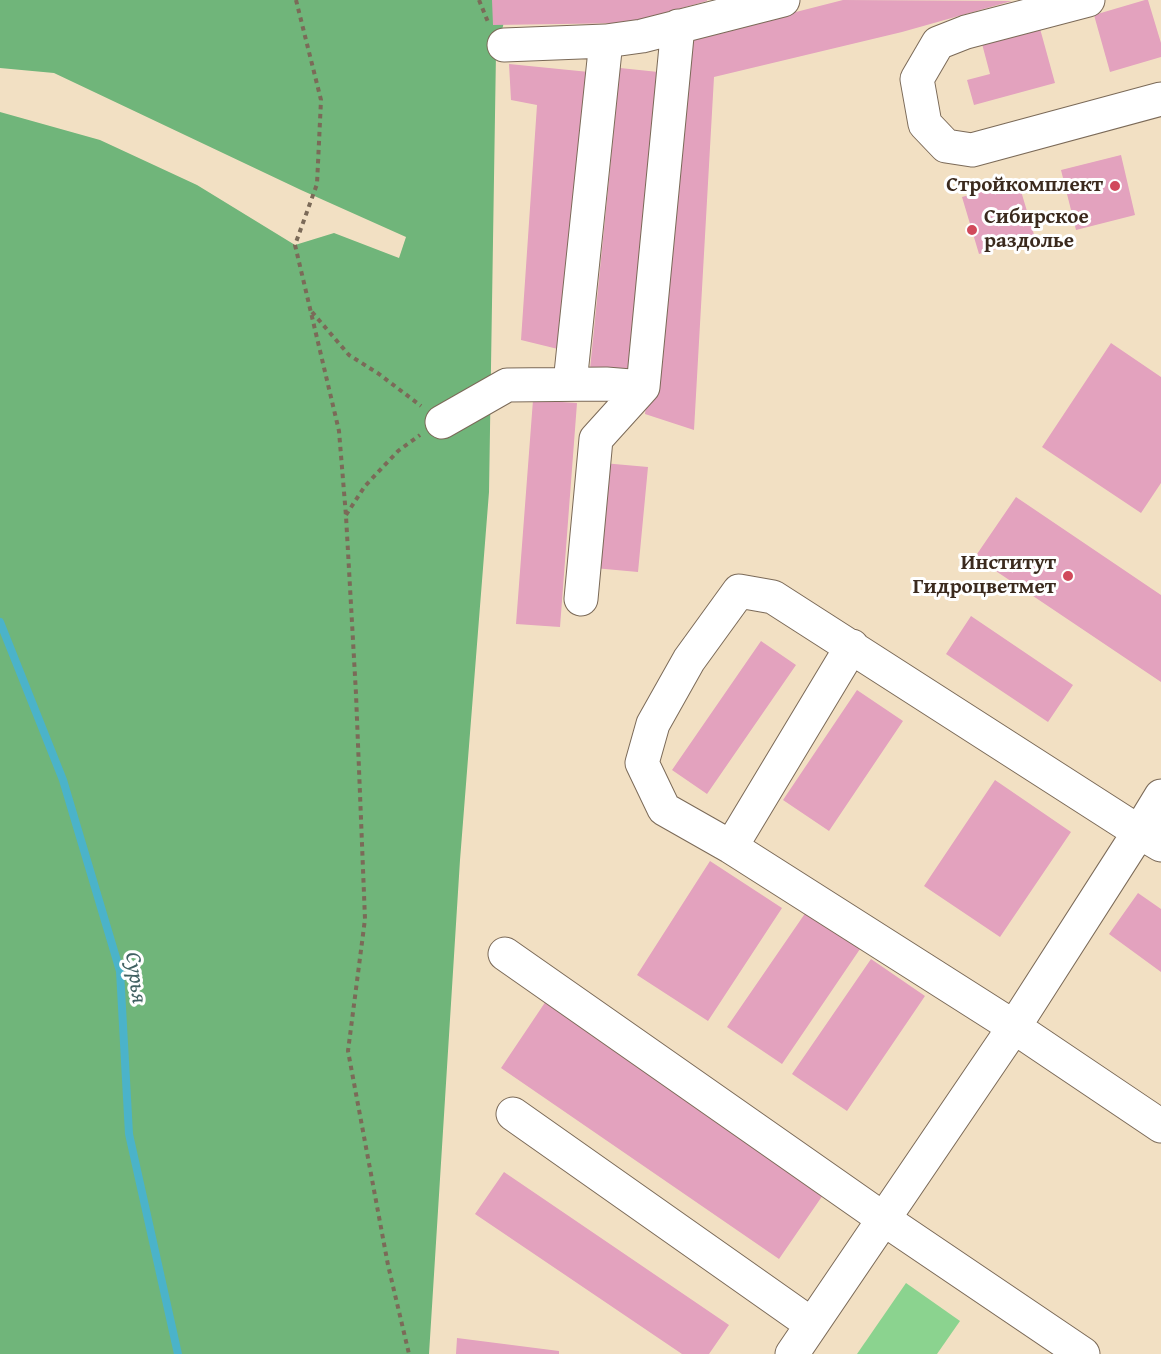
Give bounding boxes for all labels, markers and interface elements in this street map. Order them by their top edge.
place label: Стройкомплект [946,173,1103,199]
marker: Стройкомплект [1108,179,1122,193]
place label: Сибирское раздолье [984,205,1089,255]
marker: Сибирское раздолье [965,223,979,237]
place label: Институт Гидроцветмет [913,551,1056,601]
marker: Институт Гидроцветмет [1061,569,1075,583]
water label: Сурья [118,951,152,1005]

